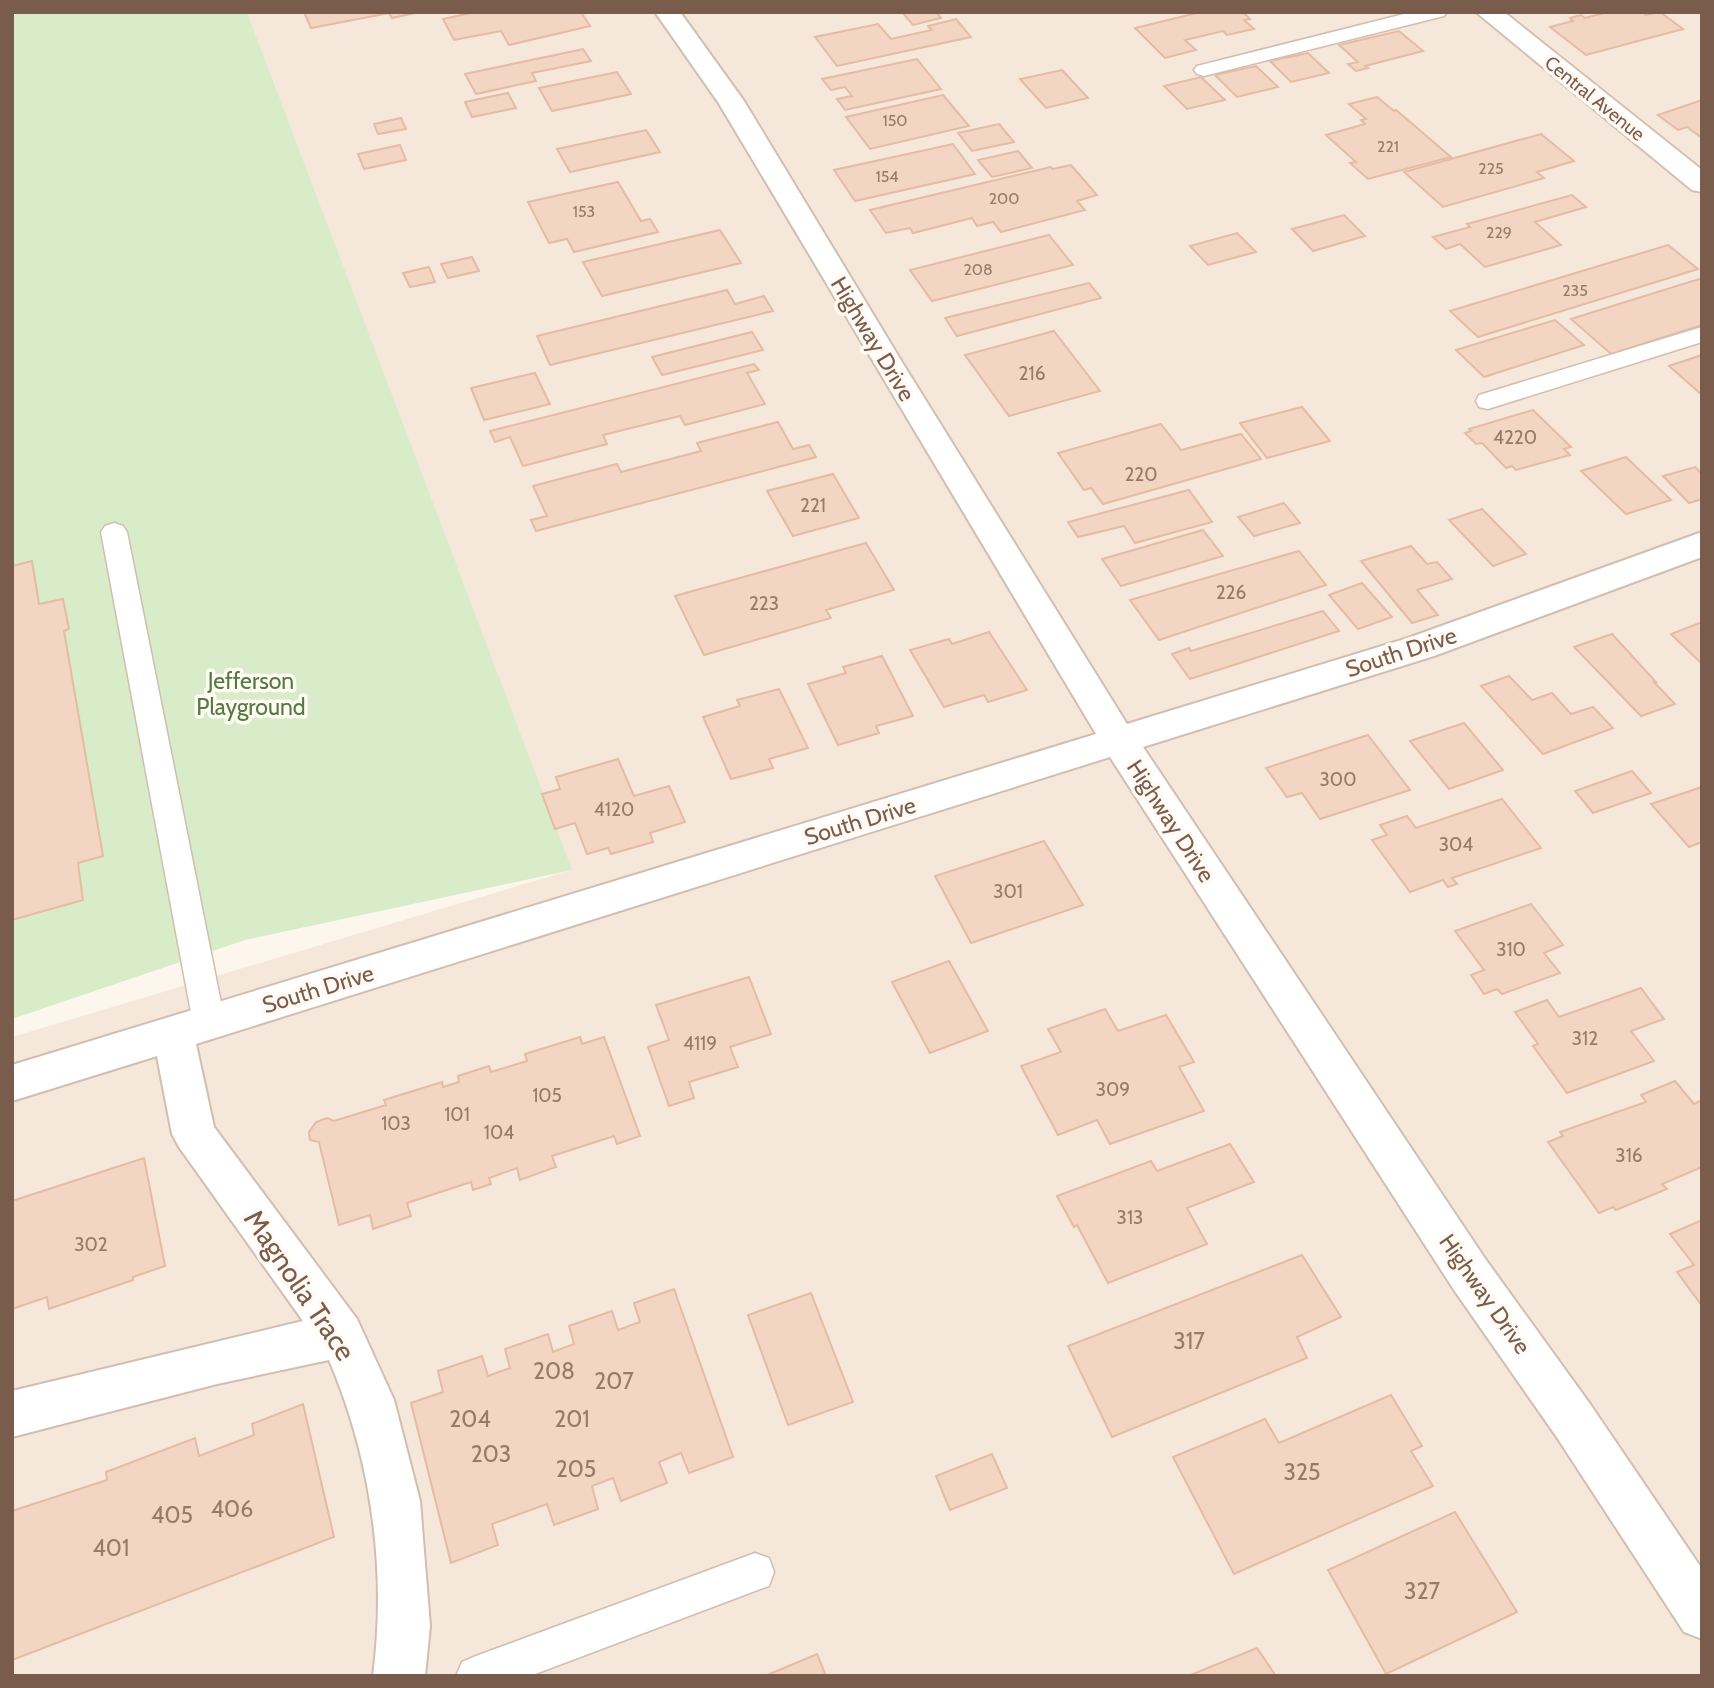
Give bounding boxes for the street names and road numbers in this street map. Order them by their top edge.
street label: Central Avenue [1540,51,1650,146]
street label: Highway Drive [825,272,921,406]
street label: South Drive [1342,621,1460,683]
street label: Highway Drive [1121,755,1221,888]
street label: South Drive [801,791,919,851]
street label: South Drive [259,959,377,1019]
street label: Magnolia Trace [237,1203,363,1367]
street label: Highway Drive [1433,1229,1537,1360]

